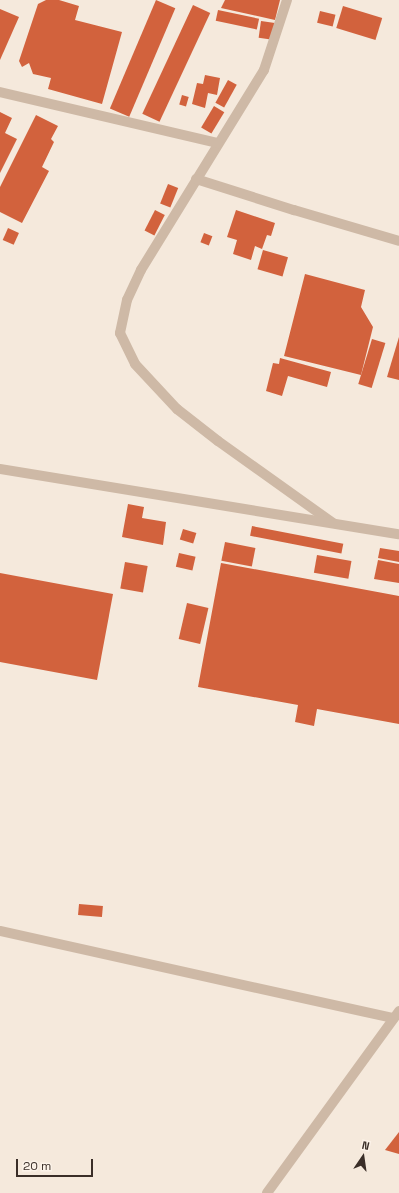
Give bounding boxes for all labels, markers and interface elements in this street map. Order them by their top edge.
north arrow [343,1137,383,1177]
text: N [361,1138,371,1153]
scale bar [18,1151,95,1177]
text: 20 m [23,1158,51,1174]

